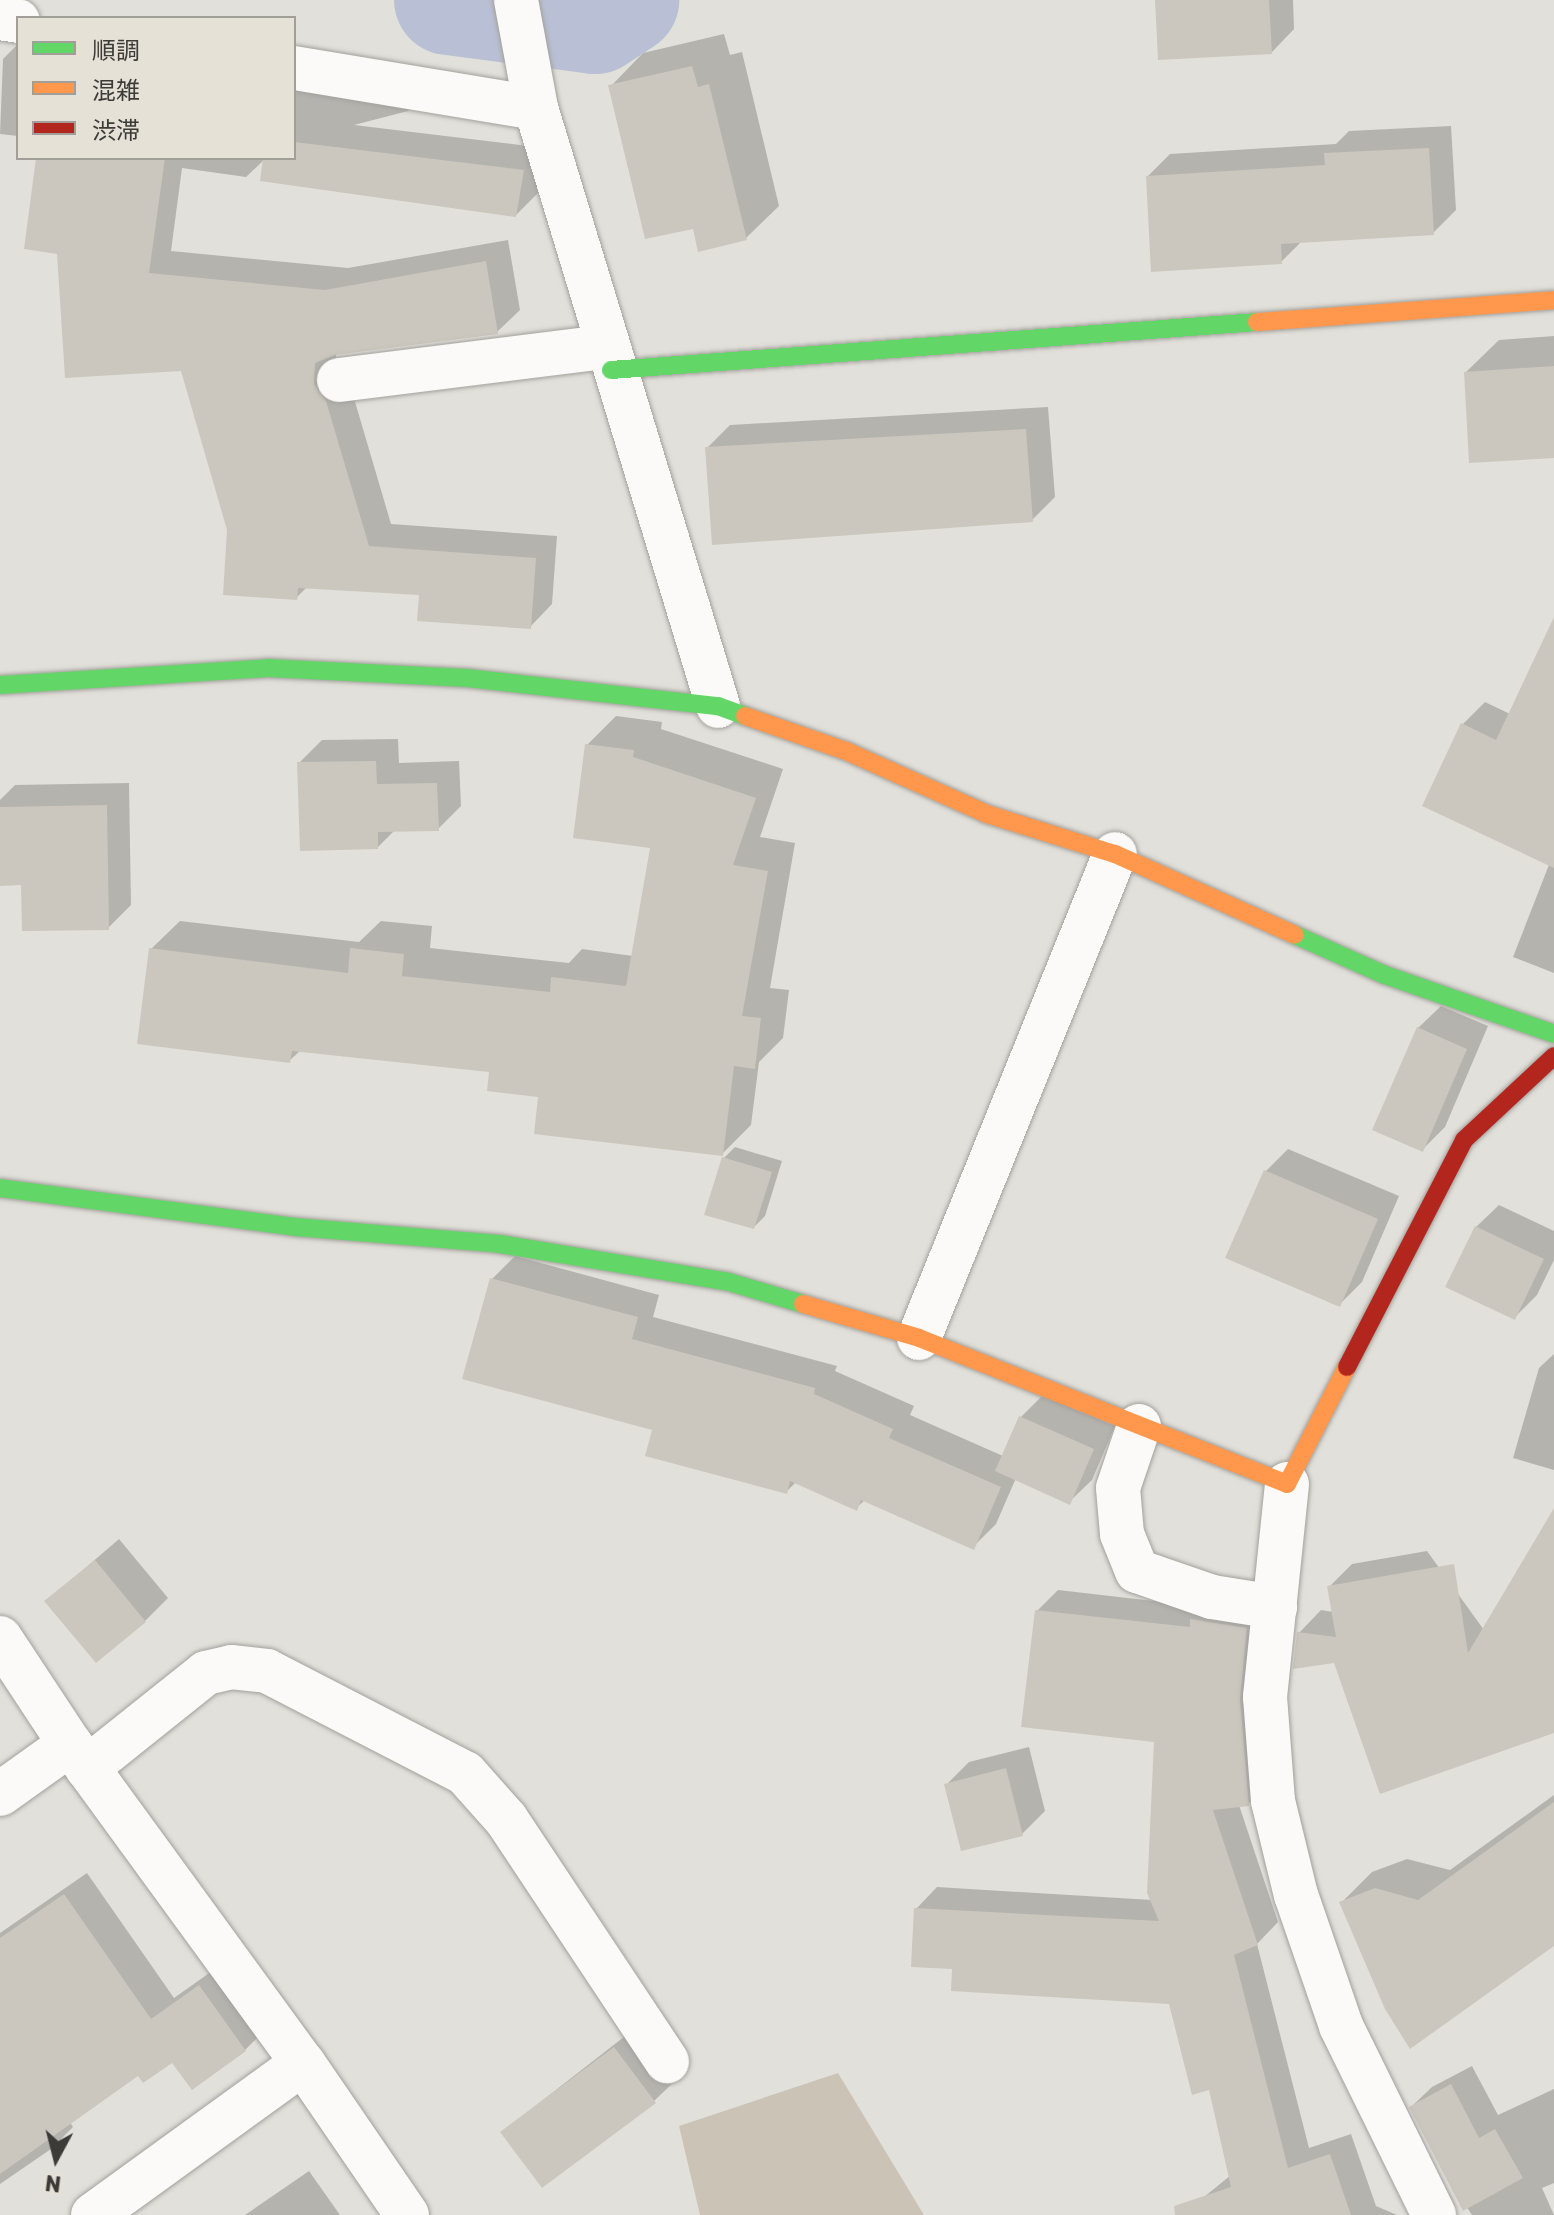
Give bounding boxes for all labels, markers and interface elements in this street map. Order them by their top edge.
legend [16,16,296,160]
text: 順調 [92,37,140,65]
text: 混雑 [92,77,140,105]
text: 渋滞 [92,117,140,145]
north arrow [16,2119,96,2199]
text: N [44,2169,63,2198]

